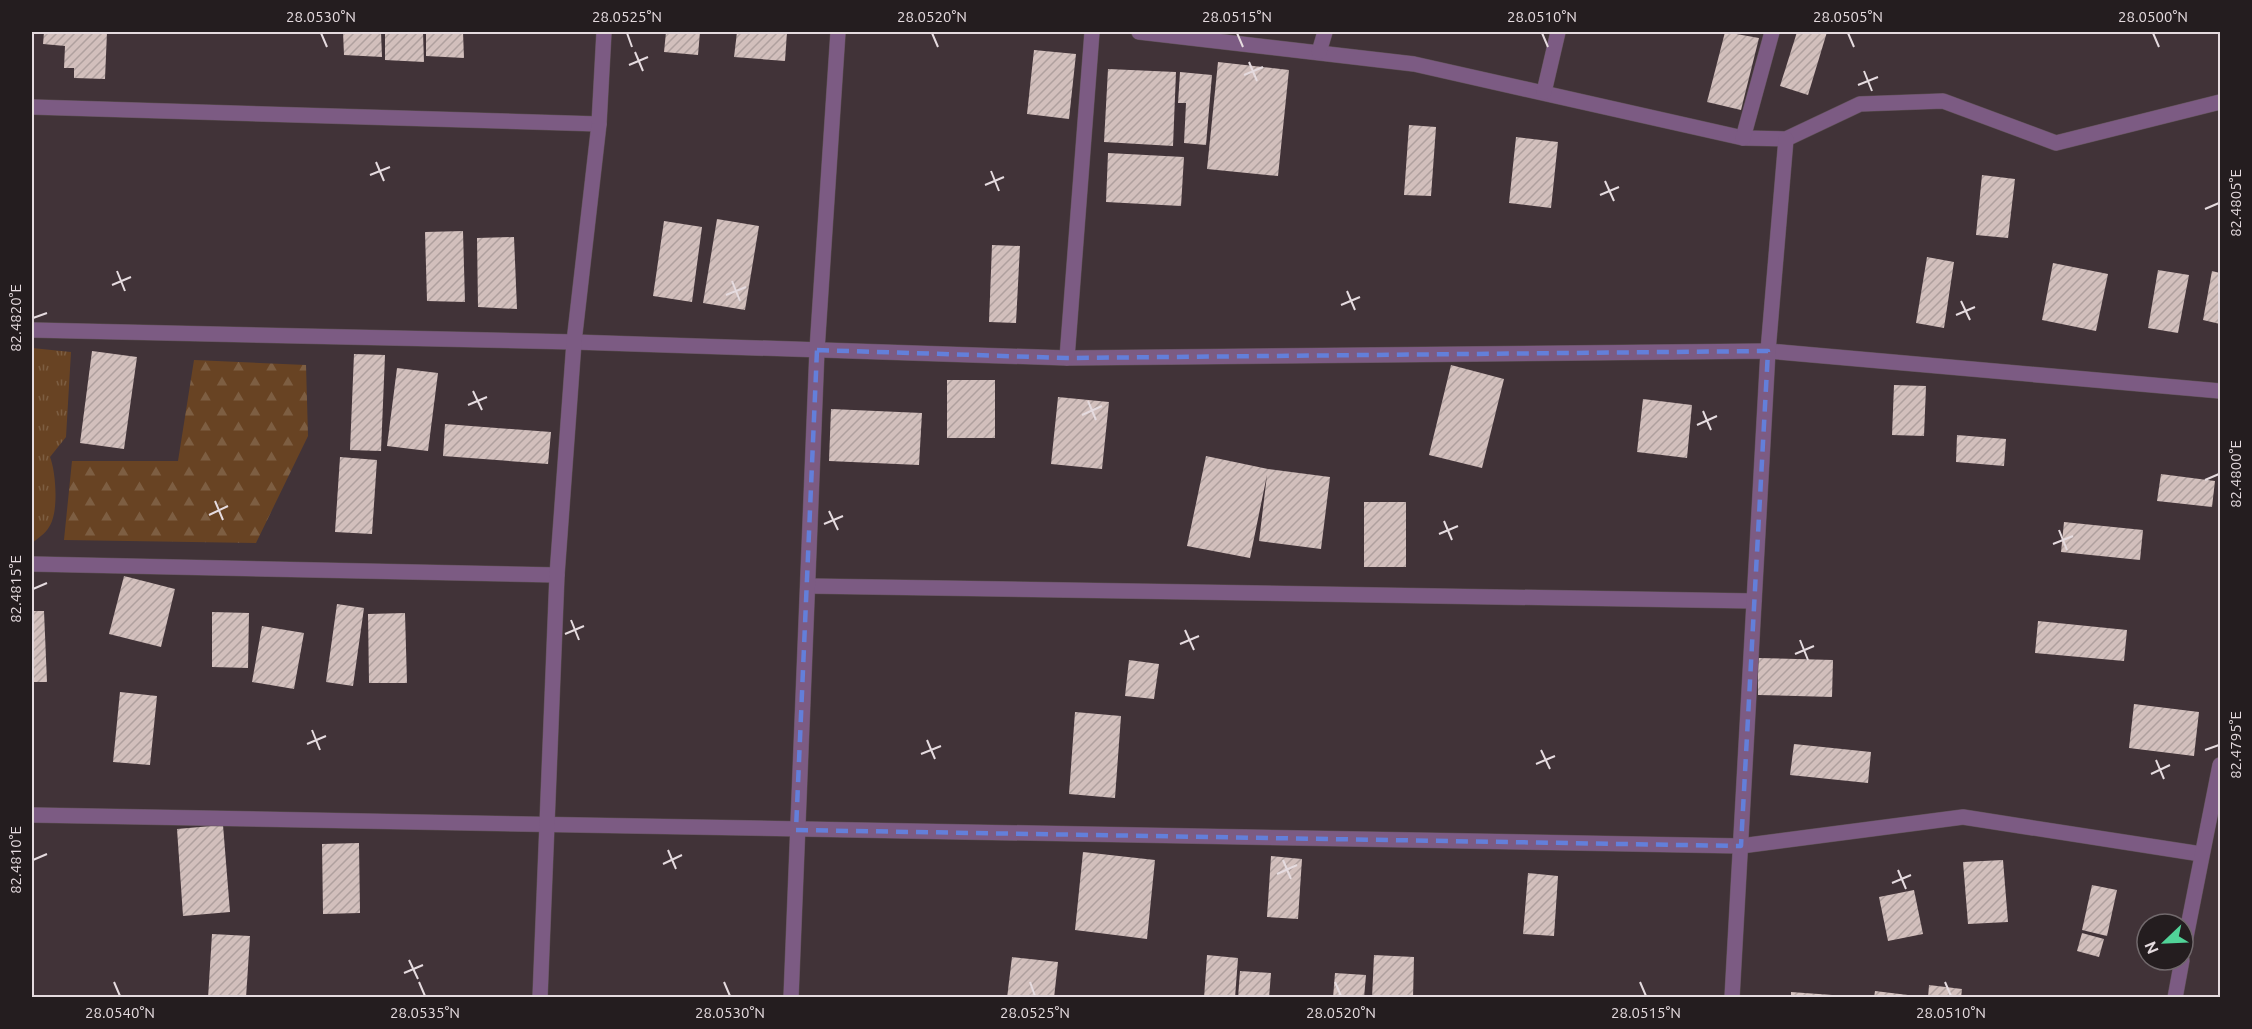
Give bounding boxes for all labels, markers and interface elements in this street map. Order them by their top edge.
text: 28.0530°N [286,8,356,25]
text: 28.0525°N [592,8,662,25]
text: 28.0520°N [897,8,967,25]
text: 28.0515°N [1202,8,1272,25]
text: 28.0510°N [1507,8,1577,25]
text: 28.0505°N [1813,8,1883,25]
text: 28.0500°N [2118,8,2188,25]
text: 82.4805°E [2227,169,2244,237]
text: 82.4820°E [7,284,24,352]
text: 82.4800°E [2227,440,2244,508]
text: 82.4815°E [7,555,24,623]
text: 82.4795°E [2227,711,2244,779]
text: 82.4810°E [7,826,24,894]
north arrow [2135,912,2195,972]
text: N [2141,939,2162,957]
text: 28.0540°N [85,1004,155,1021]
text: 28.0535°N [390,1004,460,1021]
text: 28.0530°N [695,1004,765,1021]
text: 28.0525°N [1000,1004,1070,1021]
text: 28.0520°N [1306,1004,1376,1021]
text: 28.0515°N [1611,1004,1681,1021]
text: 28.0510°N [1916,1004,1986,1021]

